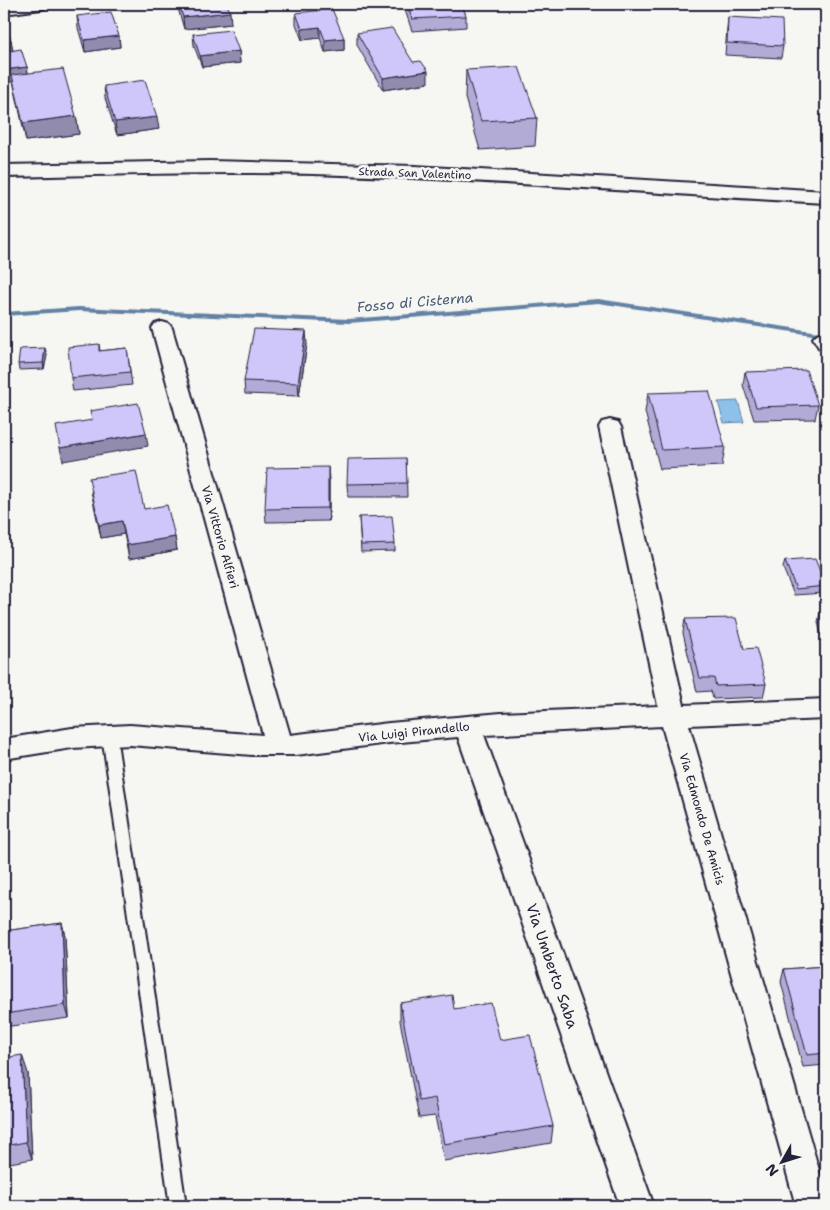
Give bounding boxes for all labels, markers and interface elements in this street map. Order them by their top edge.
street label: Strada San Valentino [358,164,472,183]
water label: Fosso di Cisterna [356,288,474,316]
street label: Via Vittorio Alfieri [198,484,242,590]
street label: Via Luigi Pirandello [357,718,471,746]
street label: Via Edmondo De Amicis [675,751,729,887]
street label: Via Umberto Saba [521,901,583,1032]
north arrow [758,1138,808,1188]
text: N [761,1160,782,1180]

